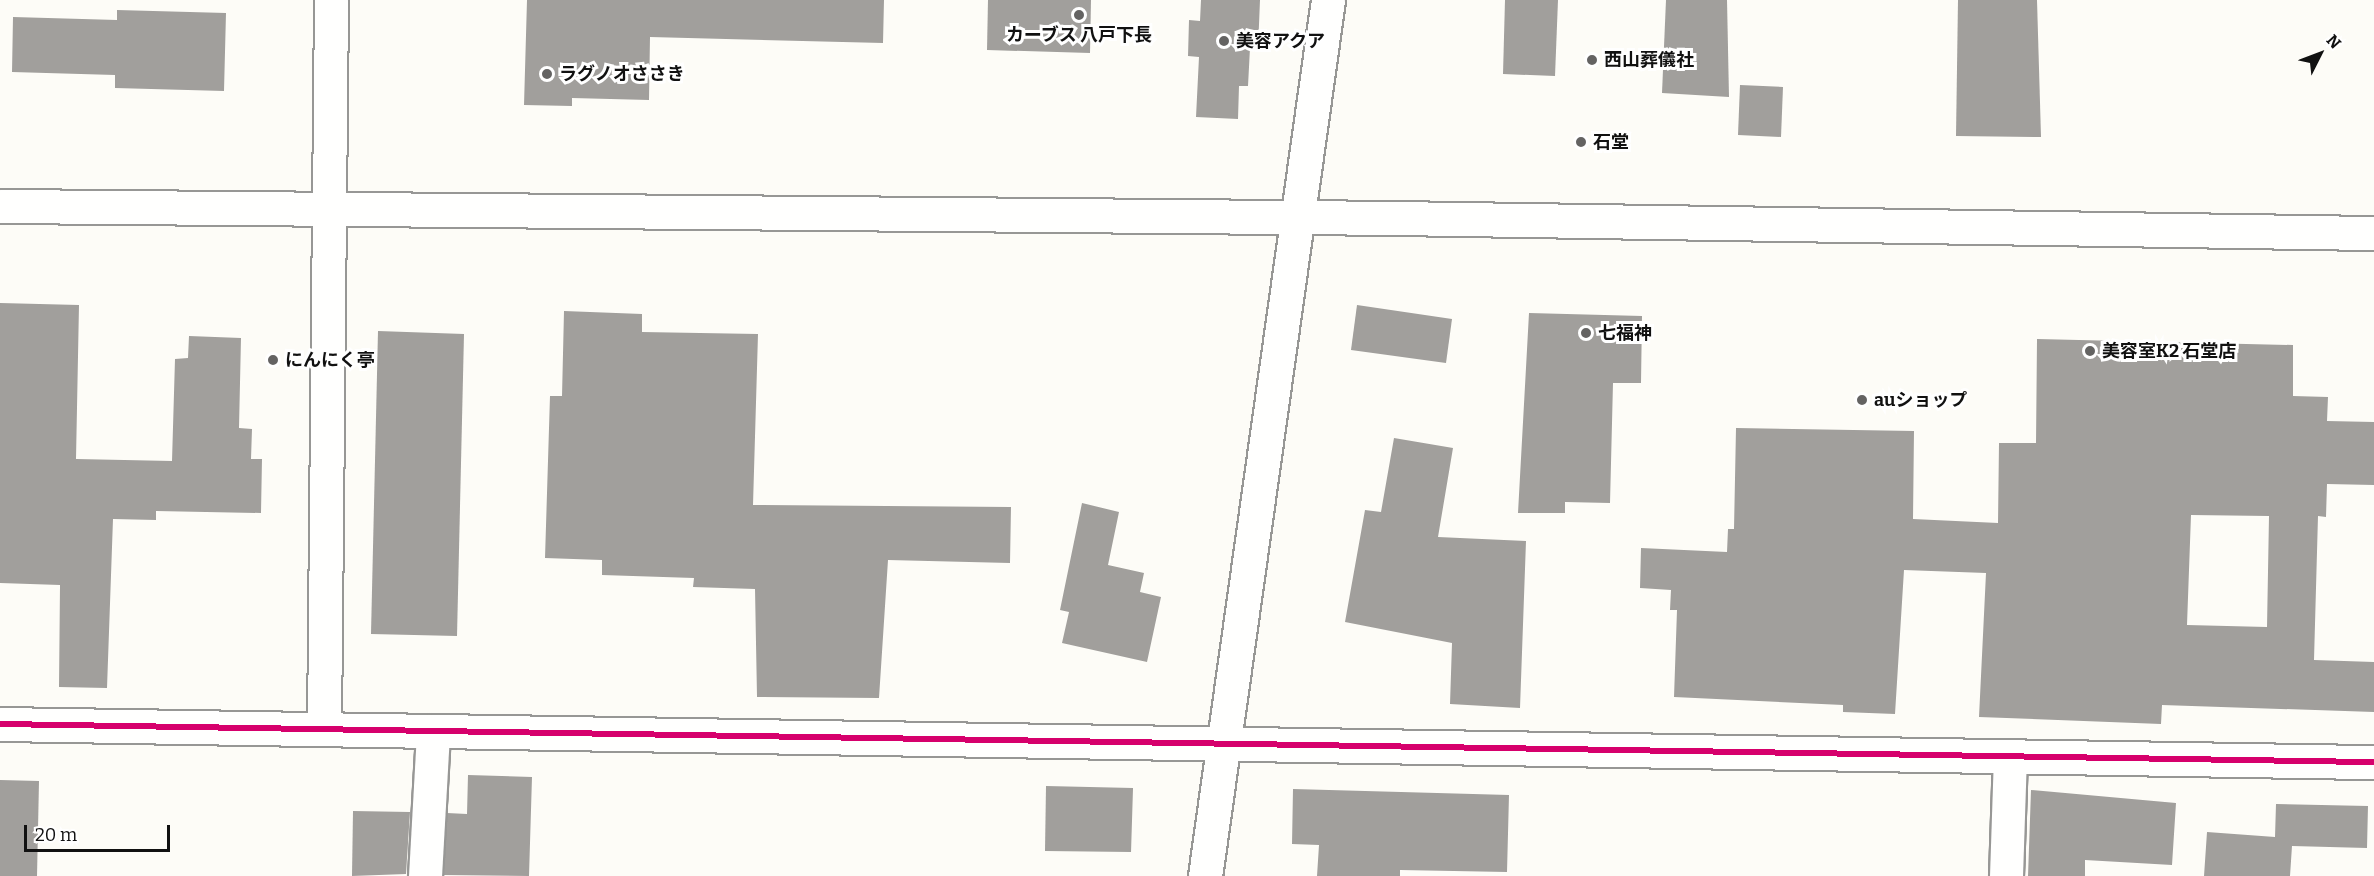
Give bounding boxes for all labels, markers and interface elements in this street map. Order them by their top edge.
marker: カーブス 八戸下長 [1072,8,1086,22]
place label: カーブス 八戸下長 [1005,24,1153,46]
north arrow [2290,24,2350,84]
place label: 美容アクア [1236,30,1326,52]
text: N [2323,31,2345,53]
marker: 美容アクア [1217,34,1231,48]
place label: 西山葬儀社 [1604,49,1694,71]
marker: 西山葬儀社 [1585,53,1599,67]
place label: ラグノオささき [559,63,685,85]
marker: ラグノオささき [540,67,554,81]
place label: 石堂 [1593,131,1629,153]
marker: 石堂 [1574,135,1588,149]
place label: 七福神 [1598,322,1652,344]
marker: 七福神 [1579,326,1593,340]
place label: 美容室K2 石堂店 [2102,340,2236,362]
marker: 美容室K2 石堂店 [2083,344,2097,358]
place label: にんにく亭 [285,349,375,371]
marker: にんにく亭 [266,353,280,367]
place label: auショップ [1874,389,1967,411]
marker: auショップ [1855,393,1869,407]
scale bar [27,813,172,851]
text: 20 m [35,824,77,846]

